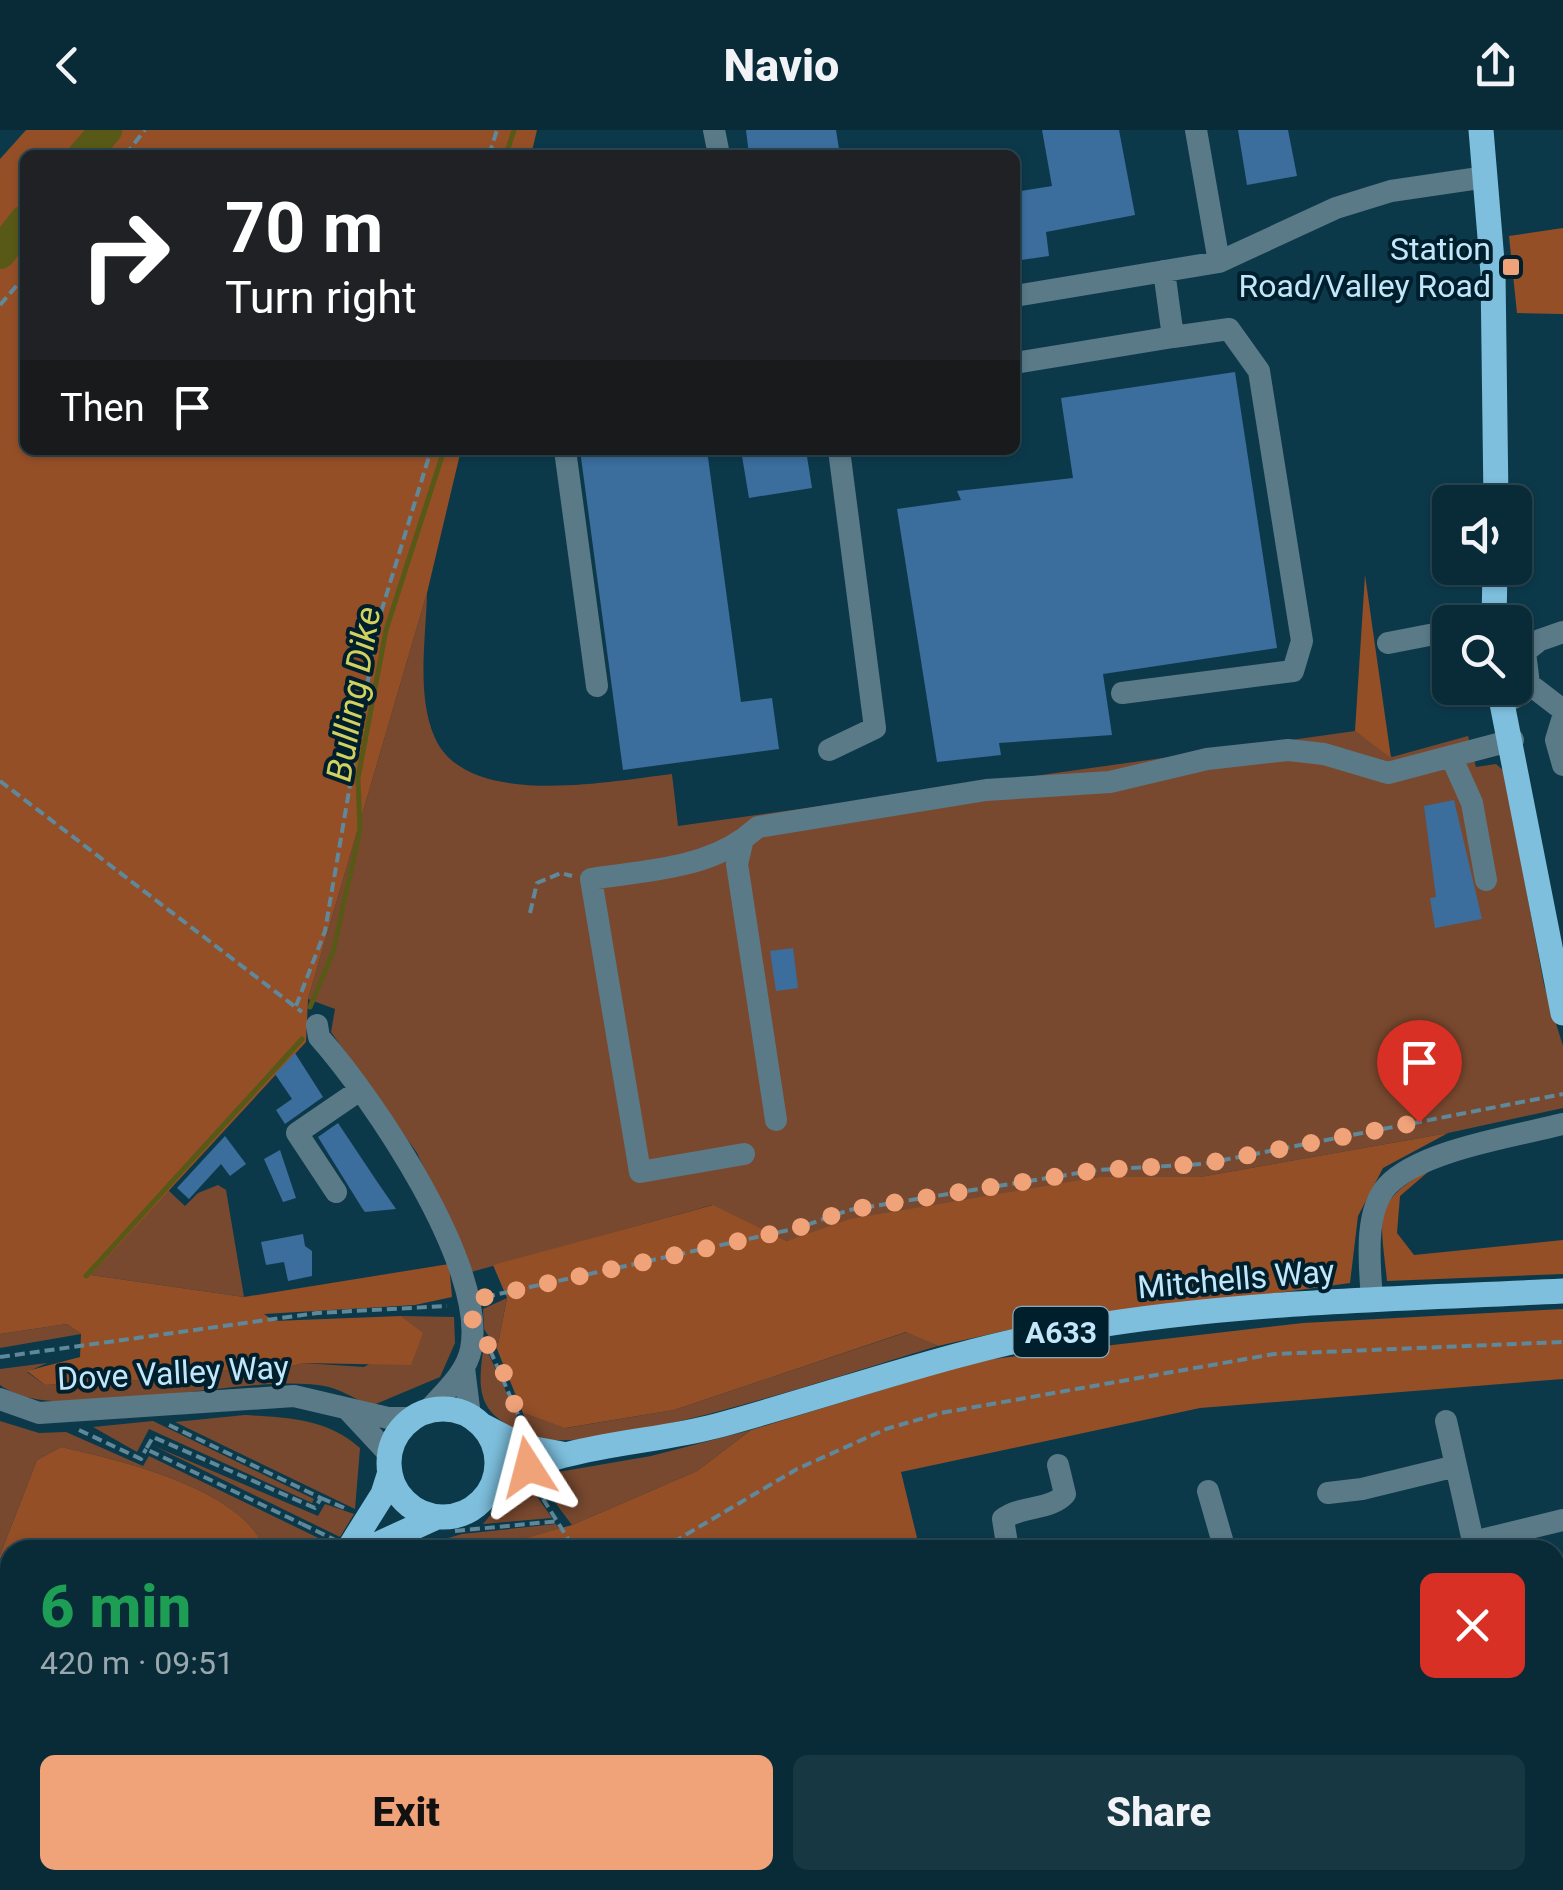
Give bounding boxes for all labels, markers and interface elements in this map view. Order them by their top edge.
icon: back [40,38,95,93]
icon: share [1468,38,1523,93]
text: Navio [724,39,839,92]
text: 70 m [225,187,383,269]
icon: right [60,190,190,320]
place label: Station Road/Valley Road [1238,230,1491,305]
marker: Station Road/Valley Road [1500,256,1522,278]
text: Turn right [225,271,417,324]
icon: arrive [165,380,220,435]
text: Then [60,386,145,430]
map controls [1432,485,1532,705]
button: sound [1432,485,1532,585]
water label: Bulling Dike [318,604,390,784]
button: search [1432,605,1532,705]
pin [1377,1020,1462,1123]
icon: arrive [1392,1035,1447,1090]
street label: Mitchells Way [1136,1251,1336,1307]
road number: A633 [1014,1307,1108,1357]
street label: Dove Valley Way [56,1348,290,1398]
position arrow [476,1415,580,1519]
text: 6 min [40,1571,191,1642]
button: close [1420,1573,1525,1678]
text: 420 m · 09:51 [40,1644,234,1682]
button: Exit [40,1755,773,1870]
button: Share [793,1755,1525,1870]

